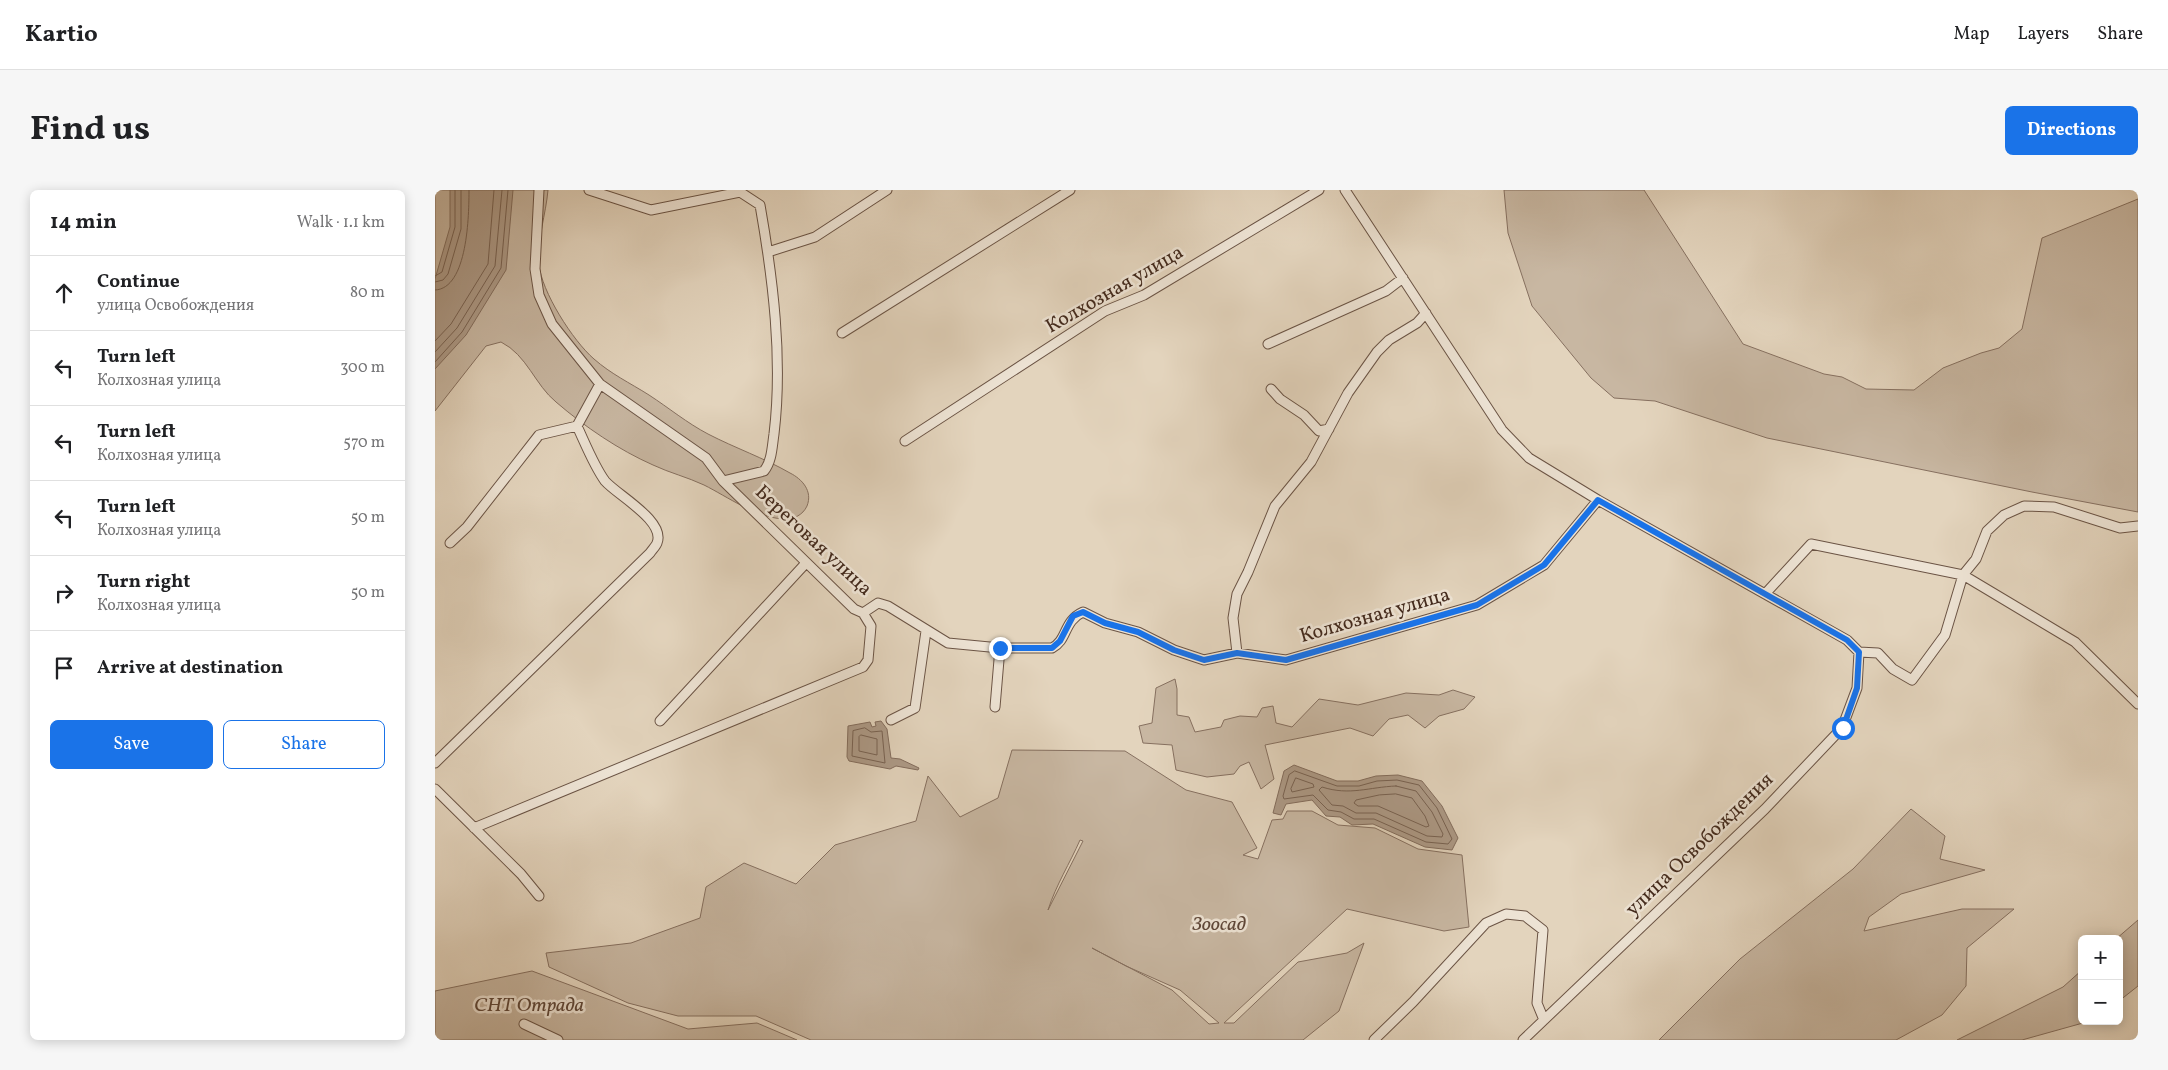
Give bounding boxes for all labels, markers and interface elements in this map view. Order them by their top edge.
text: Kartio [25,18,98,52]
text: Map [1953,22,1989,47]
text: Layers [2017,22,2069,47]
text: Share [2097,22,2143,47]
text: Find us [30,106,150,154]
button: Directions [2005,106,2138,155]
text: 14 min [50,208,117,237]
text: Walk · 1.1 km [297,212,385,234]
street label: Колхозная улица [1041,239,1189,341]
text: Continue [97,269,180,295]
icon: ahead [50,279,78,307]
text: 80 m [350,282,385,304]
text: улица Освобождения [97,295,254,317]
text: Turn left [97,344,176,370]
icon: left [50,354,78,382]
text: 300 m [340,357,385,379]
text: Колхозная улица [97,370,221,392]
text: Turn left [97,419,176,445]
icon: left [50,429,78,457]
text: 570 m [343,432,385,454]
text: Колхозная улица [97,445,221,467]
street label: Береговая улица [748,479,878,603]
text: Turn left [97,494,176,520]
icon: left [50,504,78,532]
text: 50 m [351,507,385,529]
text: Колхозная улица [97,520,221,542]
text: Turn right [97,569,190,595]
icon: right [50,579,78,607]
street label: Колхозная улица [1297,581,1454,651]
text: 50 m [351,582,385,604]
text: Колхозная улица [97,595,221,617]
route end [989,637,1012,660]
icon: arrive [50,654,78,682]
text: Arrive at destination [97,655,283,681]
route start [1832,717,1855,740]
button: Save [50,720,213,769]
button: Share [223,720,385,769]
street label: улица Освобождения [1620,767,1780,923]
park label: Зоосад [1191,911,1246,939]
map controls [2078,935,2123,1025]
button: + [2078,935,2123,980]
button: − [2078,980,2123,1025]
park label: СНТ Отрада [474,992,584,1020]

